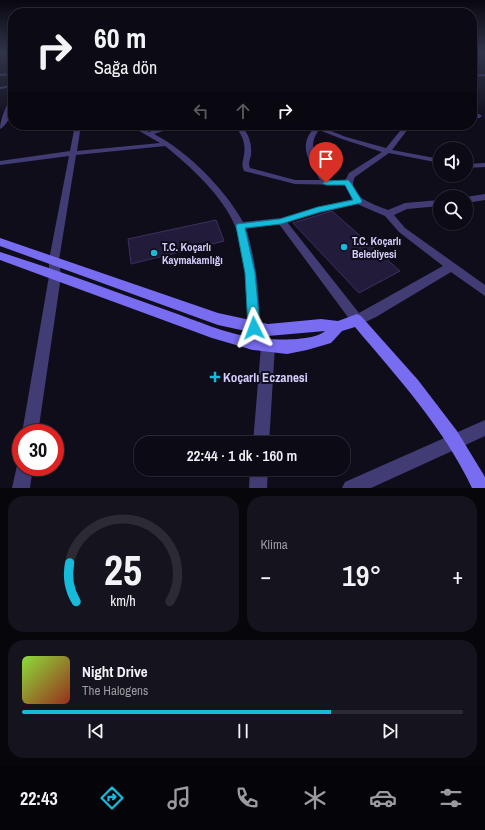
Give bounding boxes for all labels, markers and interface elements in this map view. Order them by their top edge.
text: 60 m [94,19,146,57]
icon: right [28,24,80,76]
text: Sağa dön [94,55,157,80]
icon: left [190,100,212,122]
icon: ahead [232,100,254,122]
icon: right [274,100,296,122]
pin [309,142,343,183]
map controls [433,142,473,230]
button: sound [433,142,473,182]
icon: arrive [315,148,337,170]
button: search [433,190,473,230]
place label: T.C. Koçarlı Belediyesi [352,234,401,261]
place label: T.C. Koçarlı Kaymakamlığı [162,240,223,267]
marker: T.C. Koçarlı Belediyesi [339,242,349,252]
marker: T.C. Koçarlı Kaymakamlığı [149,248,159,258]
position arrow [233,307,275,349]
place label: Koçarlı Eczanesi [223,369,308,386]
marker: Koçarlı Eczanesi [210,372,220,382]
speed limit sign: 30 [12,424,64,476]
text: 22:44 · 1 dk · 160 m [187,445,297,466]
text: Klima [261,536,288,553]
text: 25 [104,542,142,598]
text: 19° [342,555,381,595]
text: − [261,561,271,591]
text: + [452,561,463,591]
text: km/h [111,591,136,610]
text: Night Drive [82,661,148,682]
text: The Halogens [82,682,148,699]
icon: previous [85,720,107,742]
icon: pause [232,720,254,742]
icon: next [379,720,401,742]
icon: directions [98,784,126,812]
icon: music [165,784,193,812]
icon: phone [233,784,261,812]
icon: climate [301,784,329,812]
icon: car [369,784,397,812]
icon: filters [437,784,465,812]
text: 22:43 [20,786,58,811]

